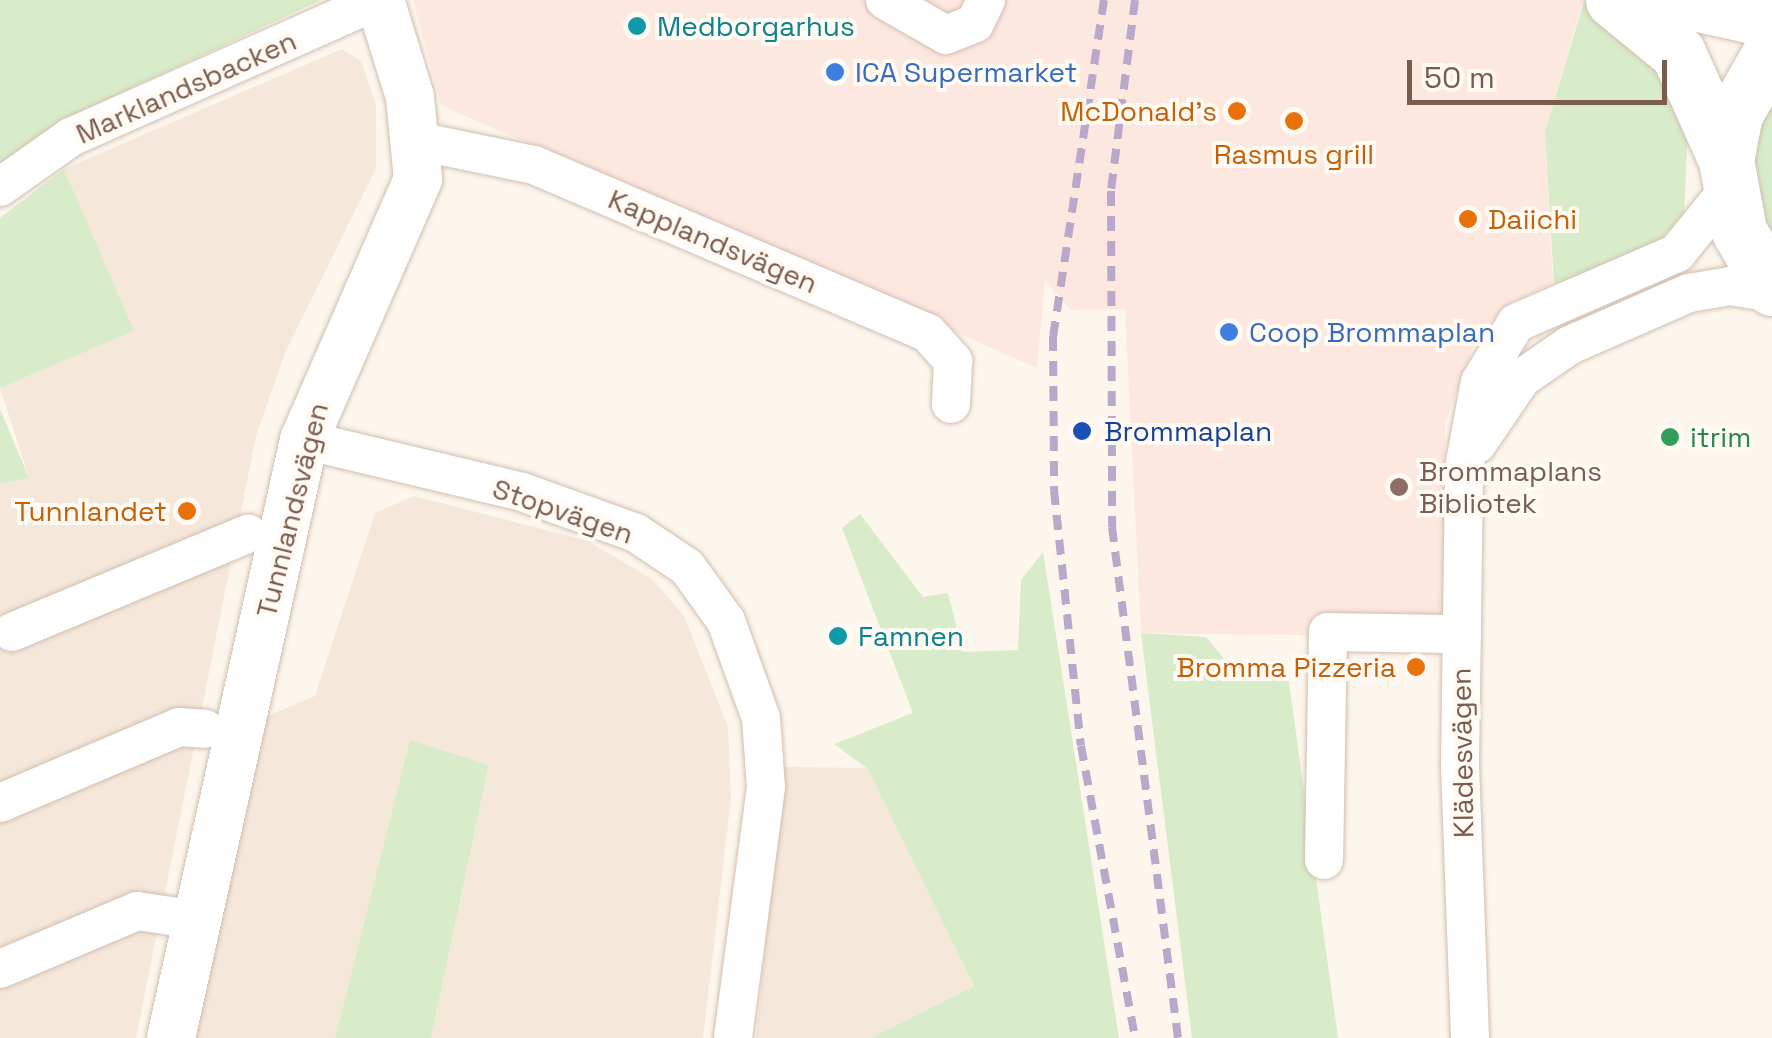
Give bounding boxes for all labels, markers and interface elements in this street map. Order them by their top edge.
place label: Medborgarhus [657,9,855,43]
marker: Medborgarhus [626,15,648,37]
street label: Marklandsbacken [71,23,301,151]
scale bar [1412,40,1672,102]
place label: ICA Supermarket [855,55,1078,89]
text: 50 m [1424,58,1495,97]
marker: ICA Supermarket [824,61,846,83]
place label: McDonald's [1060,94,1217,128]
marker: McDonald's [1226,100,1248,122]
marker: Rasmus grill [1283,110,1305,132]
place label: Rasmus grill [1214,137,1374,171]
street label: Kapplandsvägen [603,182,823,300]
place label: Daiichi [1488,202,1577,236]
marker: Daiichi [1457,208,1479,230]
place label: Coop Brommaplan [1249,315,1495,349]
marker: Coop Brommaplan [1218,321,1240,343]
street label: Tunnlandsvägen [249,399,335,621]
place label: Brommaplan [1104,414,1272,448]
marker: Brommaplan [1069,418,1095,444]
place label: itrim [1690,420,1751,454]
marker: itrim [1659,426,1681,448]
place label: Brommaplans Bibliotek [1419,454,1602,520]
street label: Stopvägen [488,471,638,551]
marker: Brommaplans Bibliotek [1388,476,1410,498]
place label: Tunnlandet [14,494,167,528]
marker: Tunnlandet [176,500,198,522]
place label: Famnen [858,619,964,653]
marker: Famnen [827,625,849,647]
place label: Bromma Pizzeria [1176,650,1396,684]
marker: Bromma Pizzeria [1405,656,1427,678]
street label: Klädesvägen [1444,667,1480,839]

